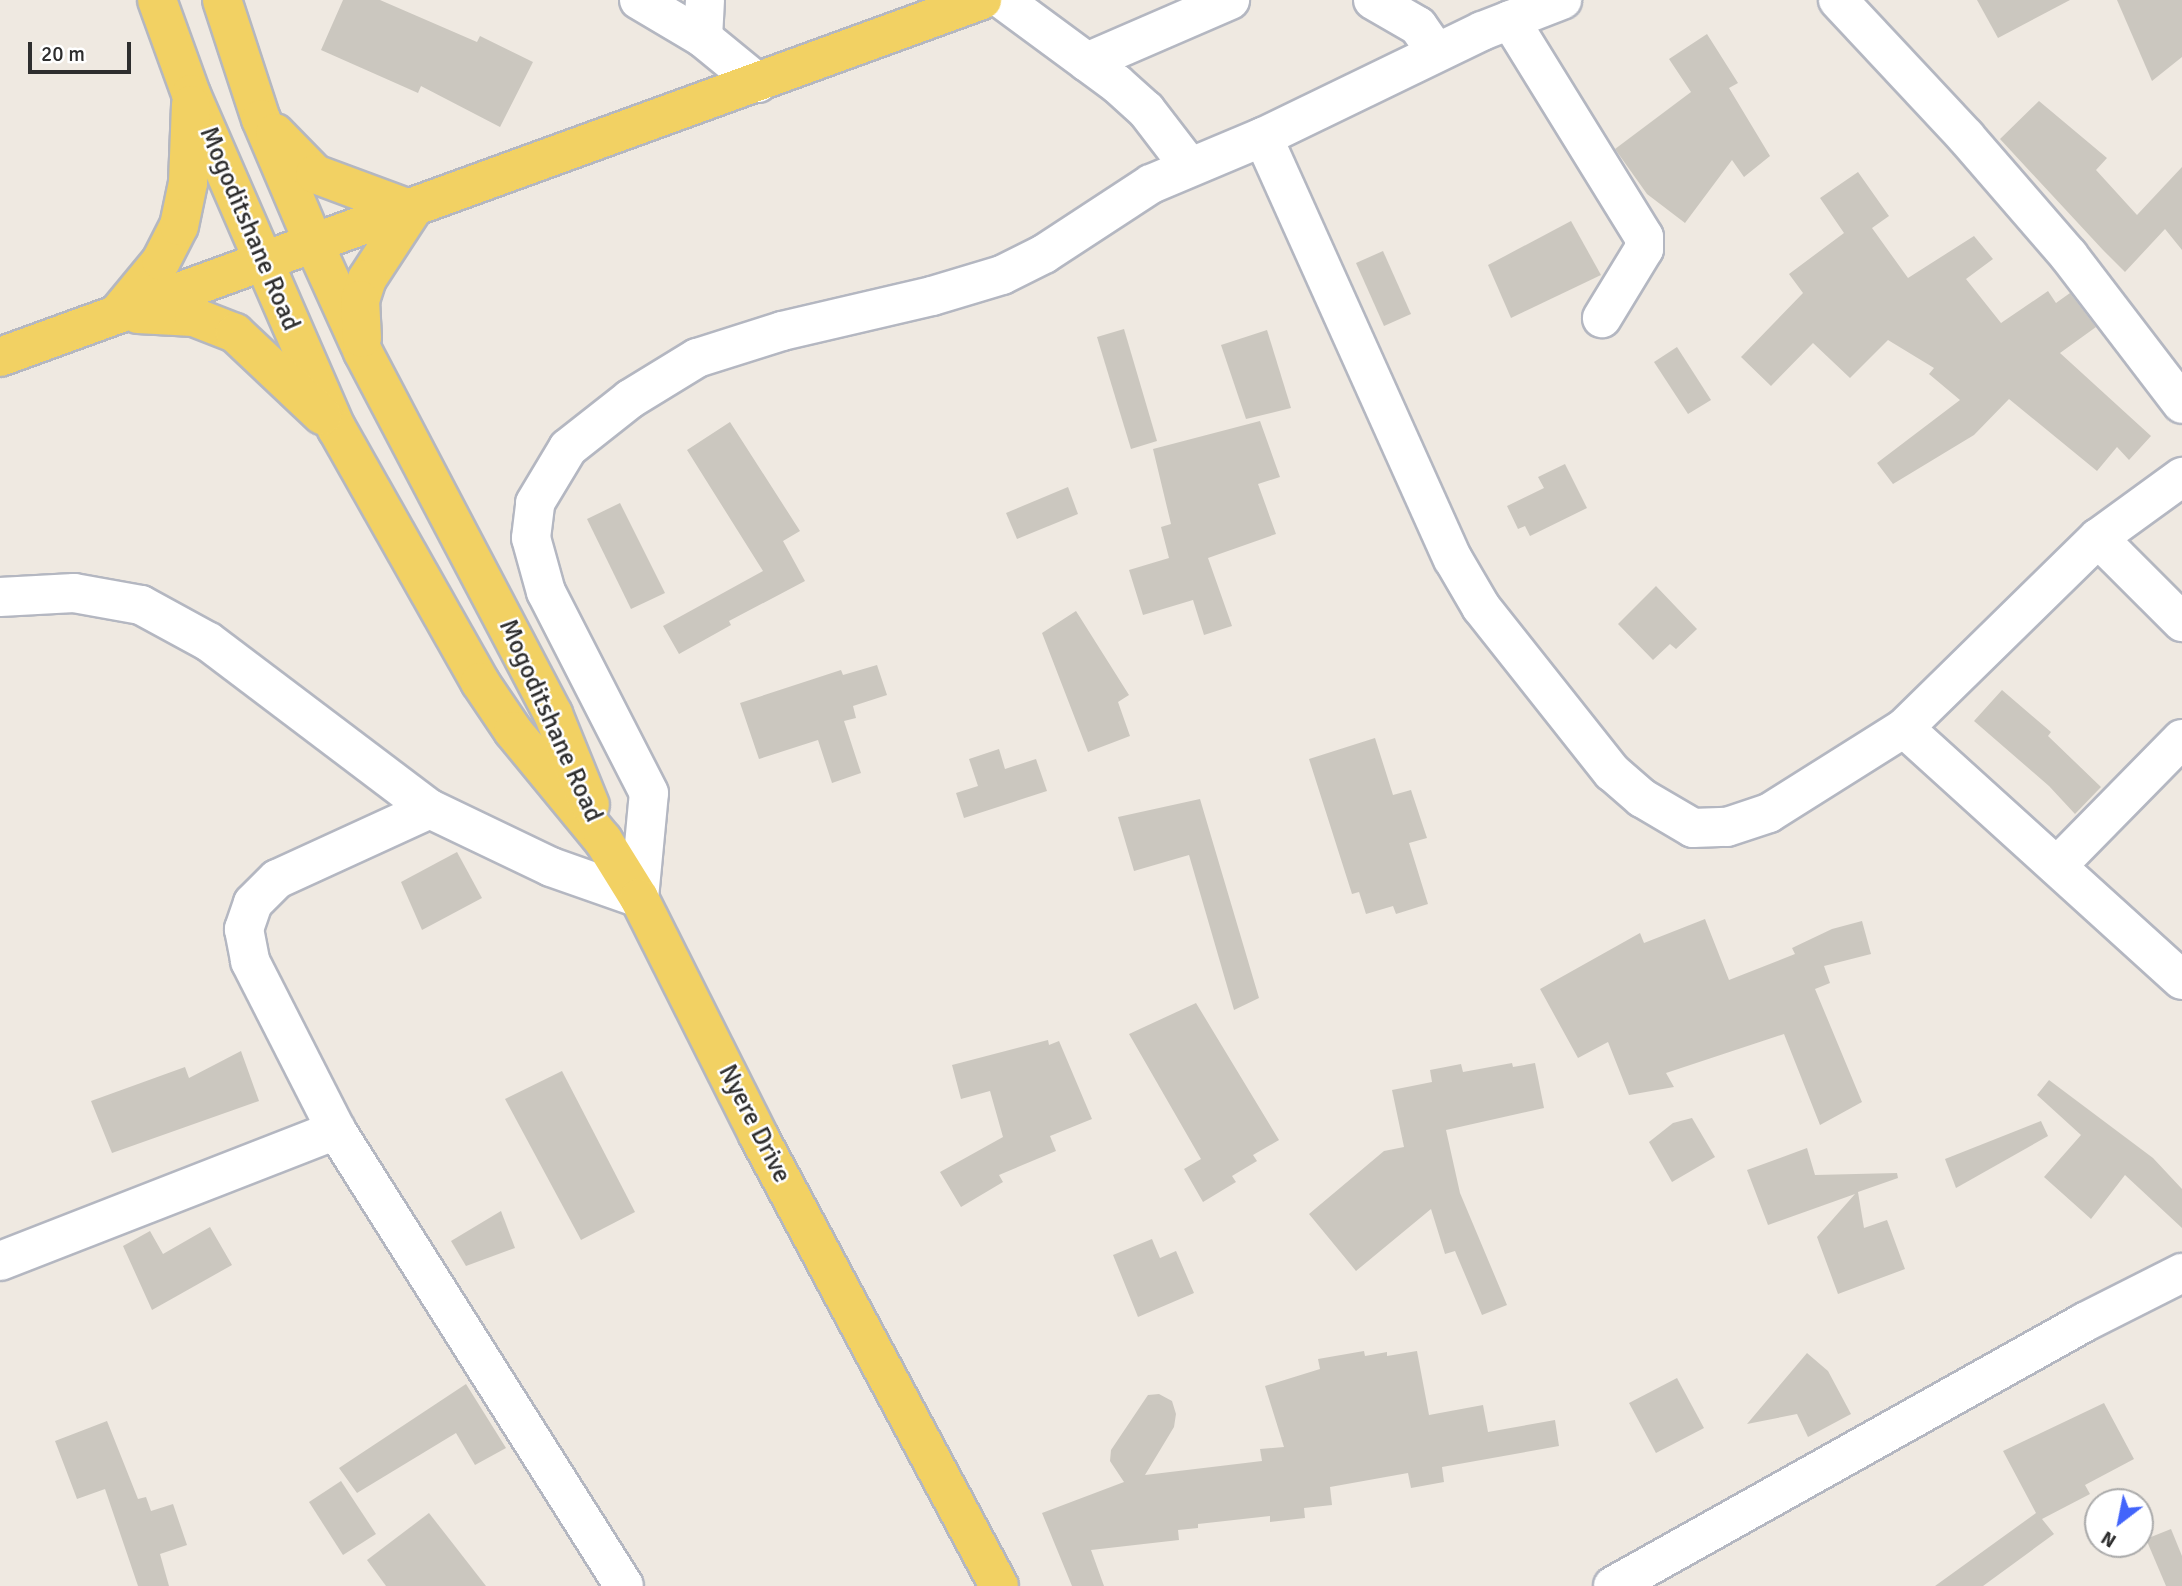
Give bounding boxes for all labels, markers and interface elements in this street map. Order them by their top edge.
scale bar [32,28,135,72]
text: 20 m [41,41,85,67]
street label: Mogoditshane Road [192,122,306,336]
street label: Mogoditshane Road [491,615,609,827]
street label: Nyere Drive [711,1060,797,1188]
north arrow [2084,1488,2154,1558]
text: N [2097,1525,2121,1553]

